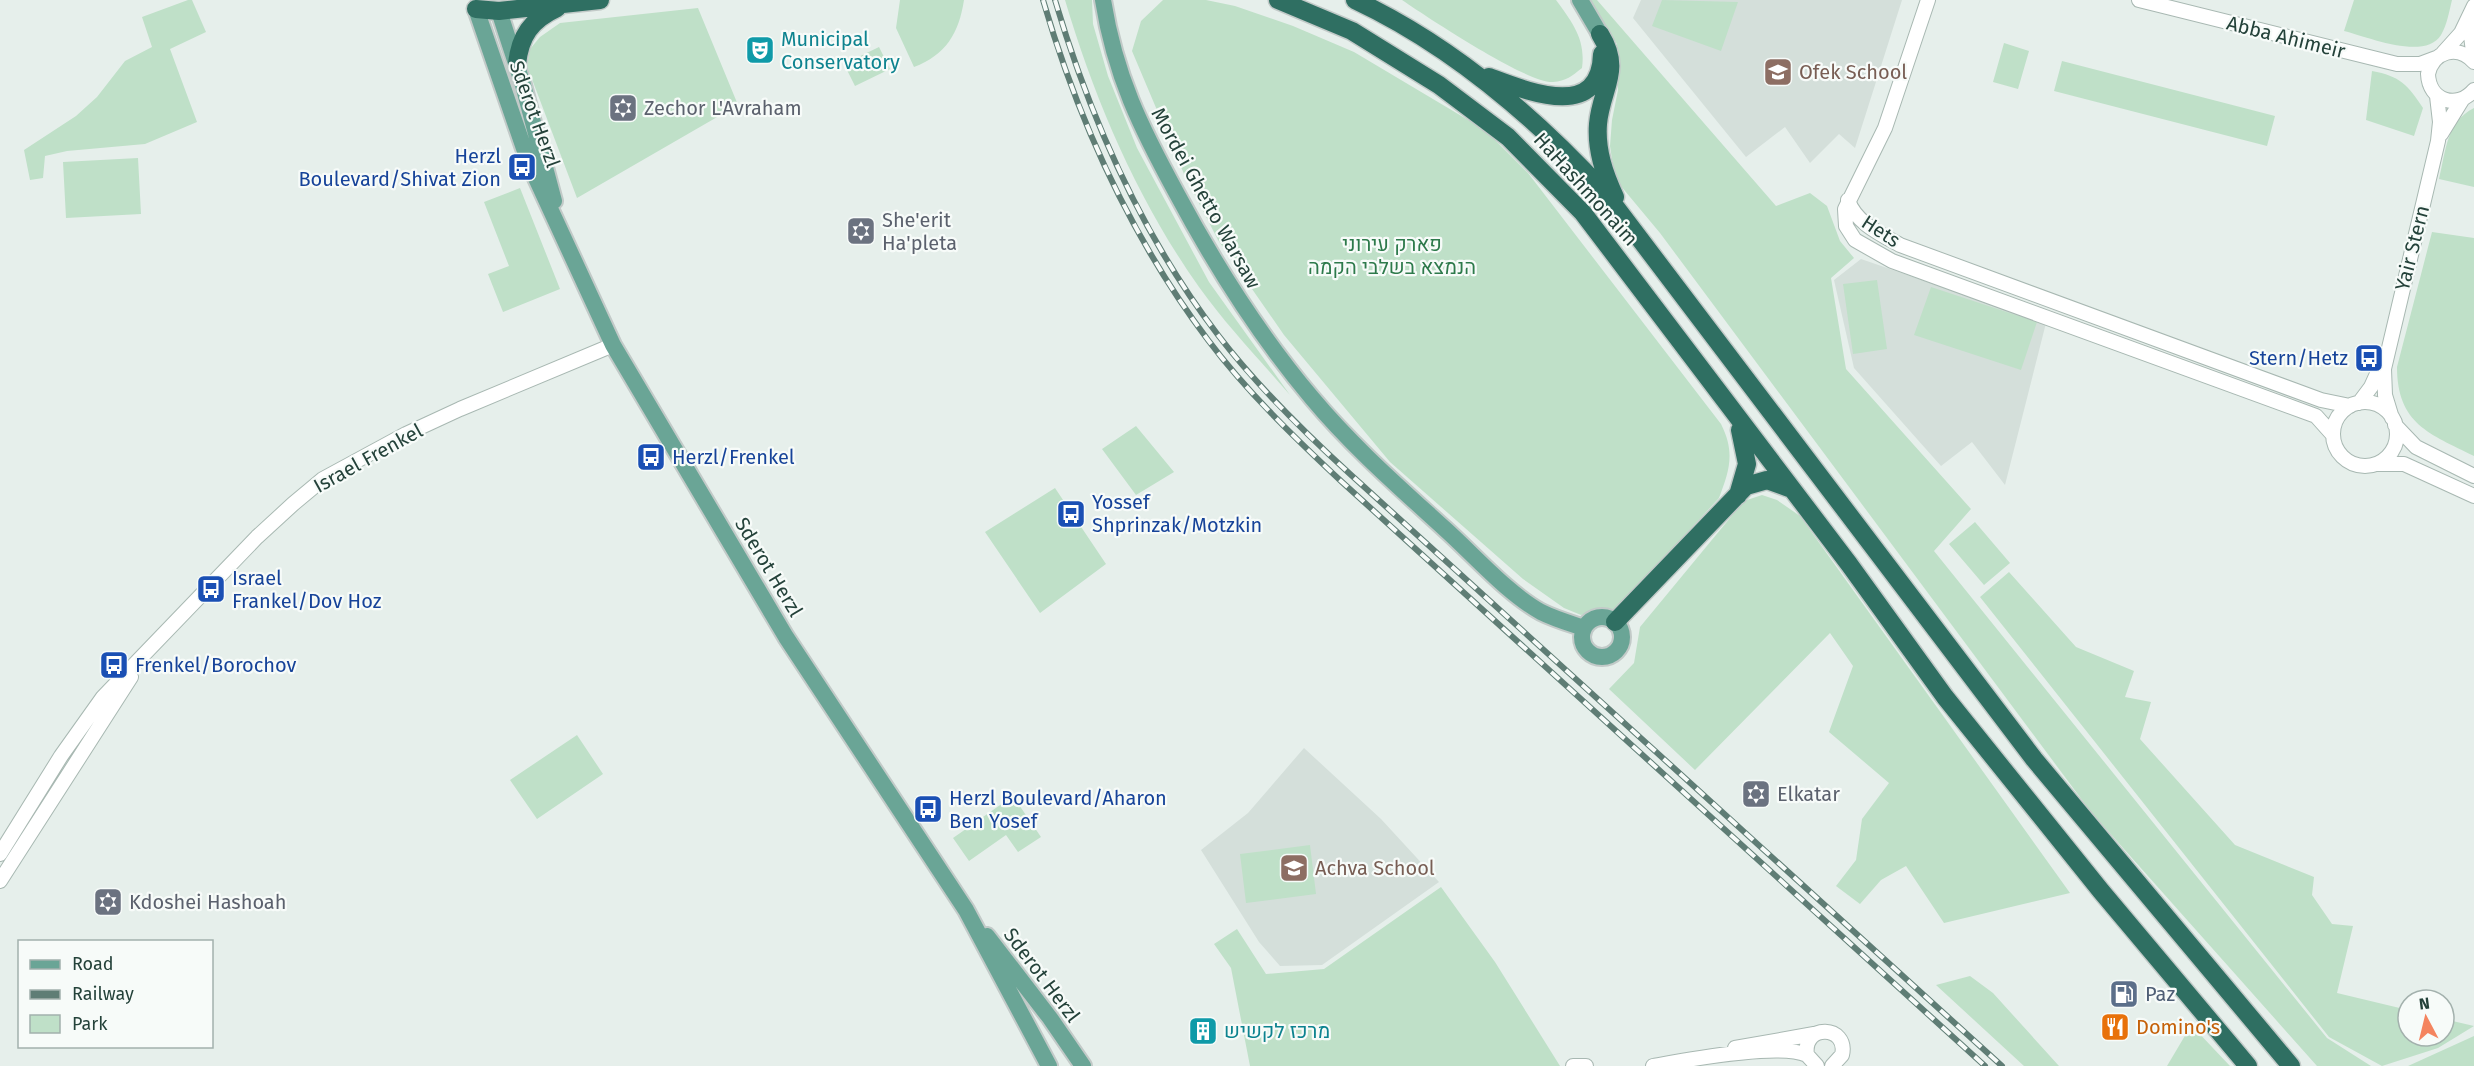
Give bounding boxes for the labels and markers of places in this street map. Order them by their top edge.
place label: Municipal Conservatory [781,27,900,74]
theatre icon: Municipal Conservatory [744,34,776,66]
school or university icon: Ofek School [1762,56,1794,88]
place label: Ofek School [1799,60,1907,84]
synagogue icon: Zechor L'Avraham [607,92,639,124]
place label: Zechor L'Avraham [644,96,802,120]
place label: Herzl Boulevard/Shivat Zion [298,144,501,191]
bus stop icon: Herzl Boulevard/Shivat Zion [506,151,538,183]
place label: She'erit Ha'pleta [882,208,957,255]
synagogue icon: She'erit Ha'pleta [845,215,877,247]
bus stop icon: Stern/Hetz [2353,342,2385,374]
place label: Stern/Hetz [2249,346,2348,370]
bus stop icon: Herzl/Frenkel [635,441,667,473]
place label: Herzl/Frenkel [672,445,795,469]
place label: Yossef Shprinzak/Motzkin [1092,490,1262,537]
bus stop icon: Yossef Shprinzak/Motzkin [1055,498,1087,530]
place label: Israel Frankel/Dov Hoz [232,566,382,613]
bus stop icon: Israel Frankel/Dov Hoz [195,573,227,605]
bus stop icon: Frenkel/Borochov [98,649,130,681]
place label: Frenkel/Borochov [135,653,297,677]
synagogue icon: Elkatar [1740,778,1772,810]
place label: Elkatar [1777,782,1840,806]
place label: Herzl Boulevard/Aharon Ben Yosef [949,786,1167,833]
bus stop icon: Herzl Boulevard/Aharon Ben Yosef [912,793,944,825]
school or university icon: Achva School [1278,852,1310,884]
place label: Achva School [1315,856,1435,880]
synagogue icon: Kdoshei Hashoah [92,886,124,918]
place label: Kdoshei Hashoah [129,890,286,914]
fuel station icon: Paz [2108,978,2140,1010]
place label: Paz [2145,982,2175,1006]
restaurant icon: Domino's [2099,1011,2131,1043]
building icon: מרכז לקשיש [1187,1015,1219,1047]
place label: Domino's [2136,1015,2220,1039]
place label: מרכז לקשיש [1224,1019,1330,1043]

